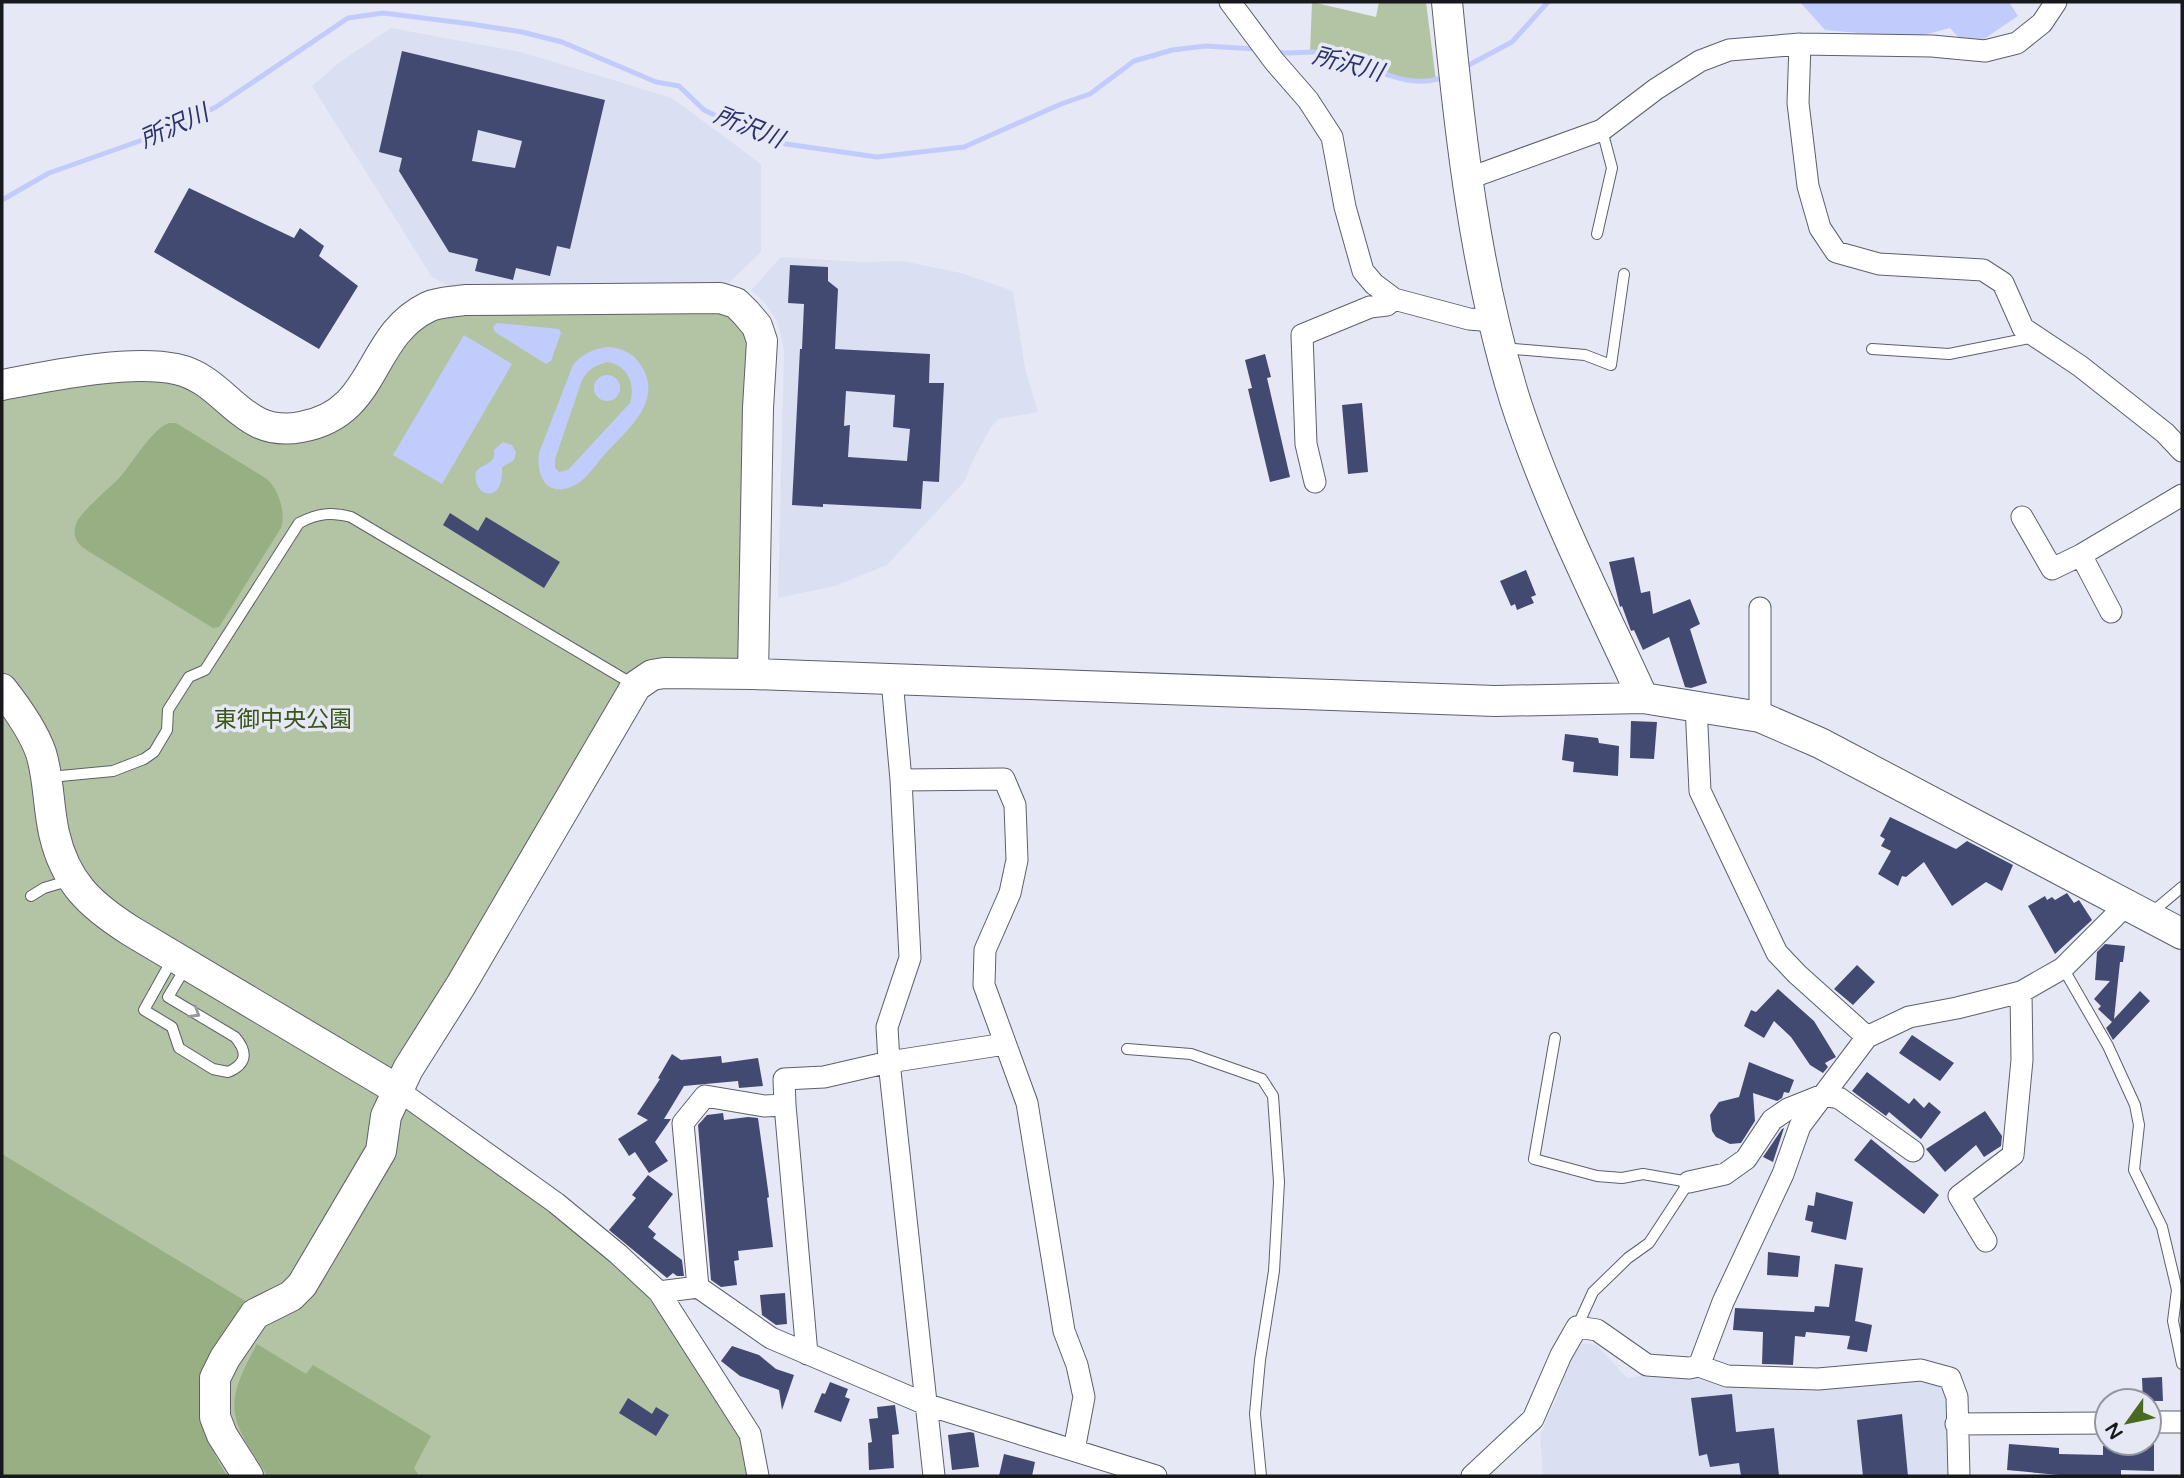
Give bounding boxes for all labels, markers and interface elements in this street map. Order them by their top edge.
water label: 所沢川 [1309,41,1389,89]
water label: 所沢川 [135,97,216,154]
water label: 所沢川 [710,101,790,156]
park label: 東御中央公園 [214,706,352,734]
one-way arrow [187,1005,200,1018]
north arrow [2093,1387,2163,1457]
text: N [2101,1418,2128,1443]

